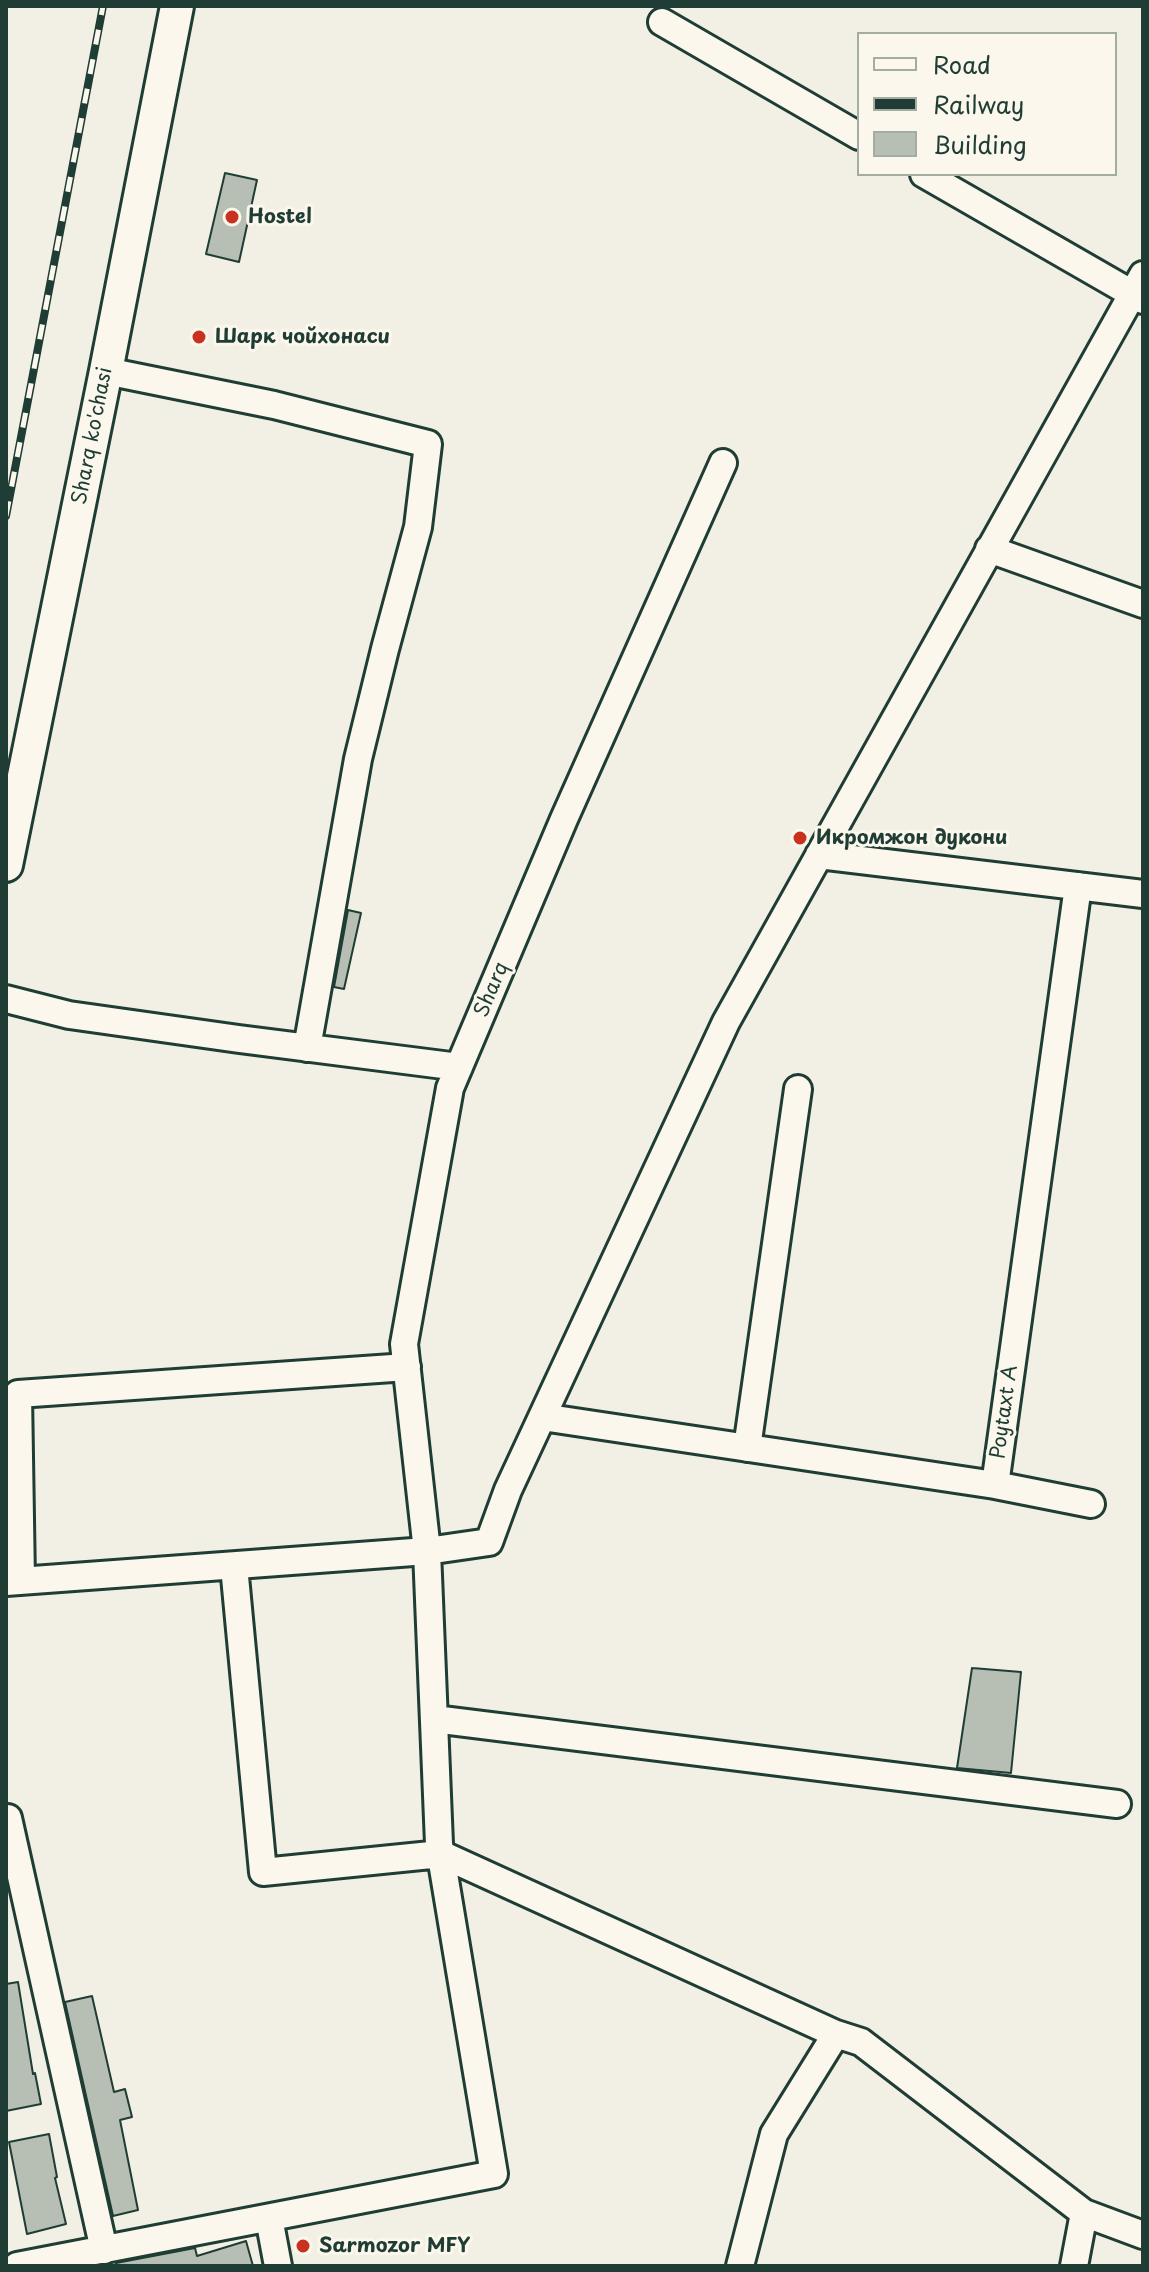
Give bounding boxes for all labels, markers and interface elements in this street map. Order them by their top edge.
legend [857,32,1117,176]
text: Road [933,46,991,82]
text: Railway [933,86,1024,122]
text: Building [933,126,1027,162]
place label: Hostel [248,205,312,229]
marker: Hostel [223,208,241,226]
place label: Шарк чойхонаси [215,325,390,349]
marker: Шарк чойхонаси [190,328,208,346]
street label: Sharq ko'chasi [68,365,118,507]
place label: Икромжон дукони [816,826,1008,850]
marker: Икромжон дукони [791,829,809,847]
street label: Sharq [470,959,514,1021]
street label: Poytaxt A [987,1364,1023,1460]
place label: Sarmozor MFY [319,2234,470,2258]
marker: Sarmozor MFY [294,2237,312,2255]

